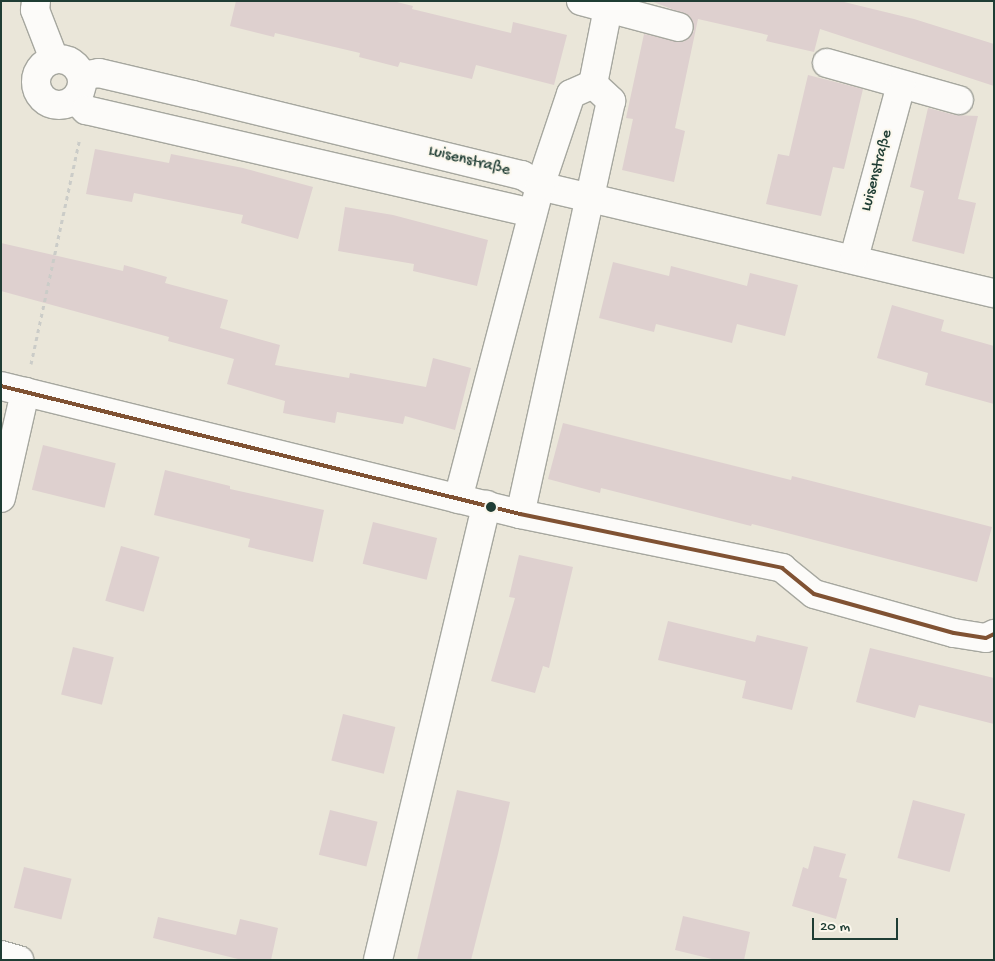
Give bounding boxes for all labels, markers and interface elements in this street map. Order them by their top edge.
street label: Luisenstraße [858,128,898,214]
street label: Luisenstraße [426,143,512,181]
unlabelled marker [486,502,496,512]
scale bar [815,908,901,940]
text: 20 m [820,918,850,936]

